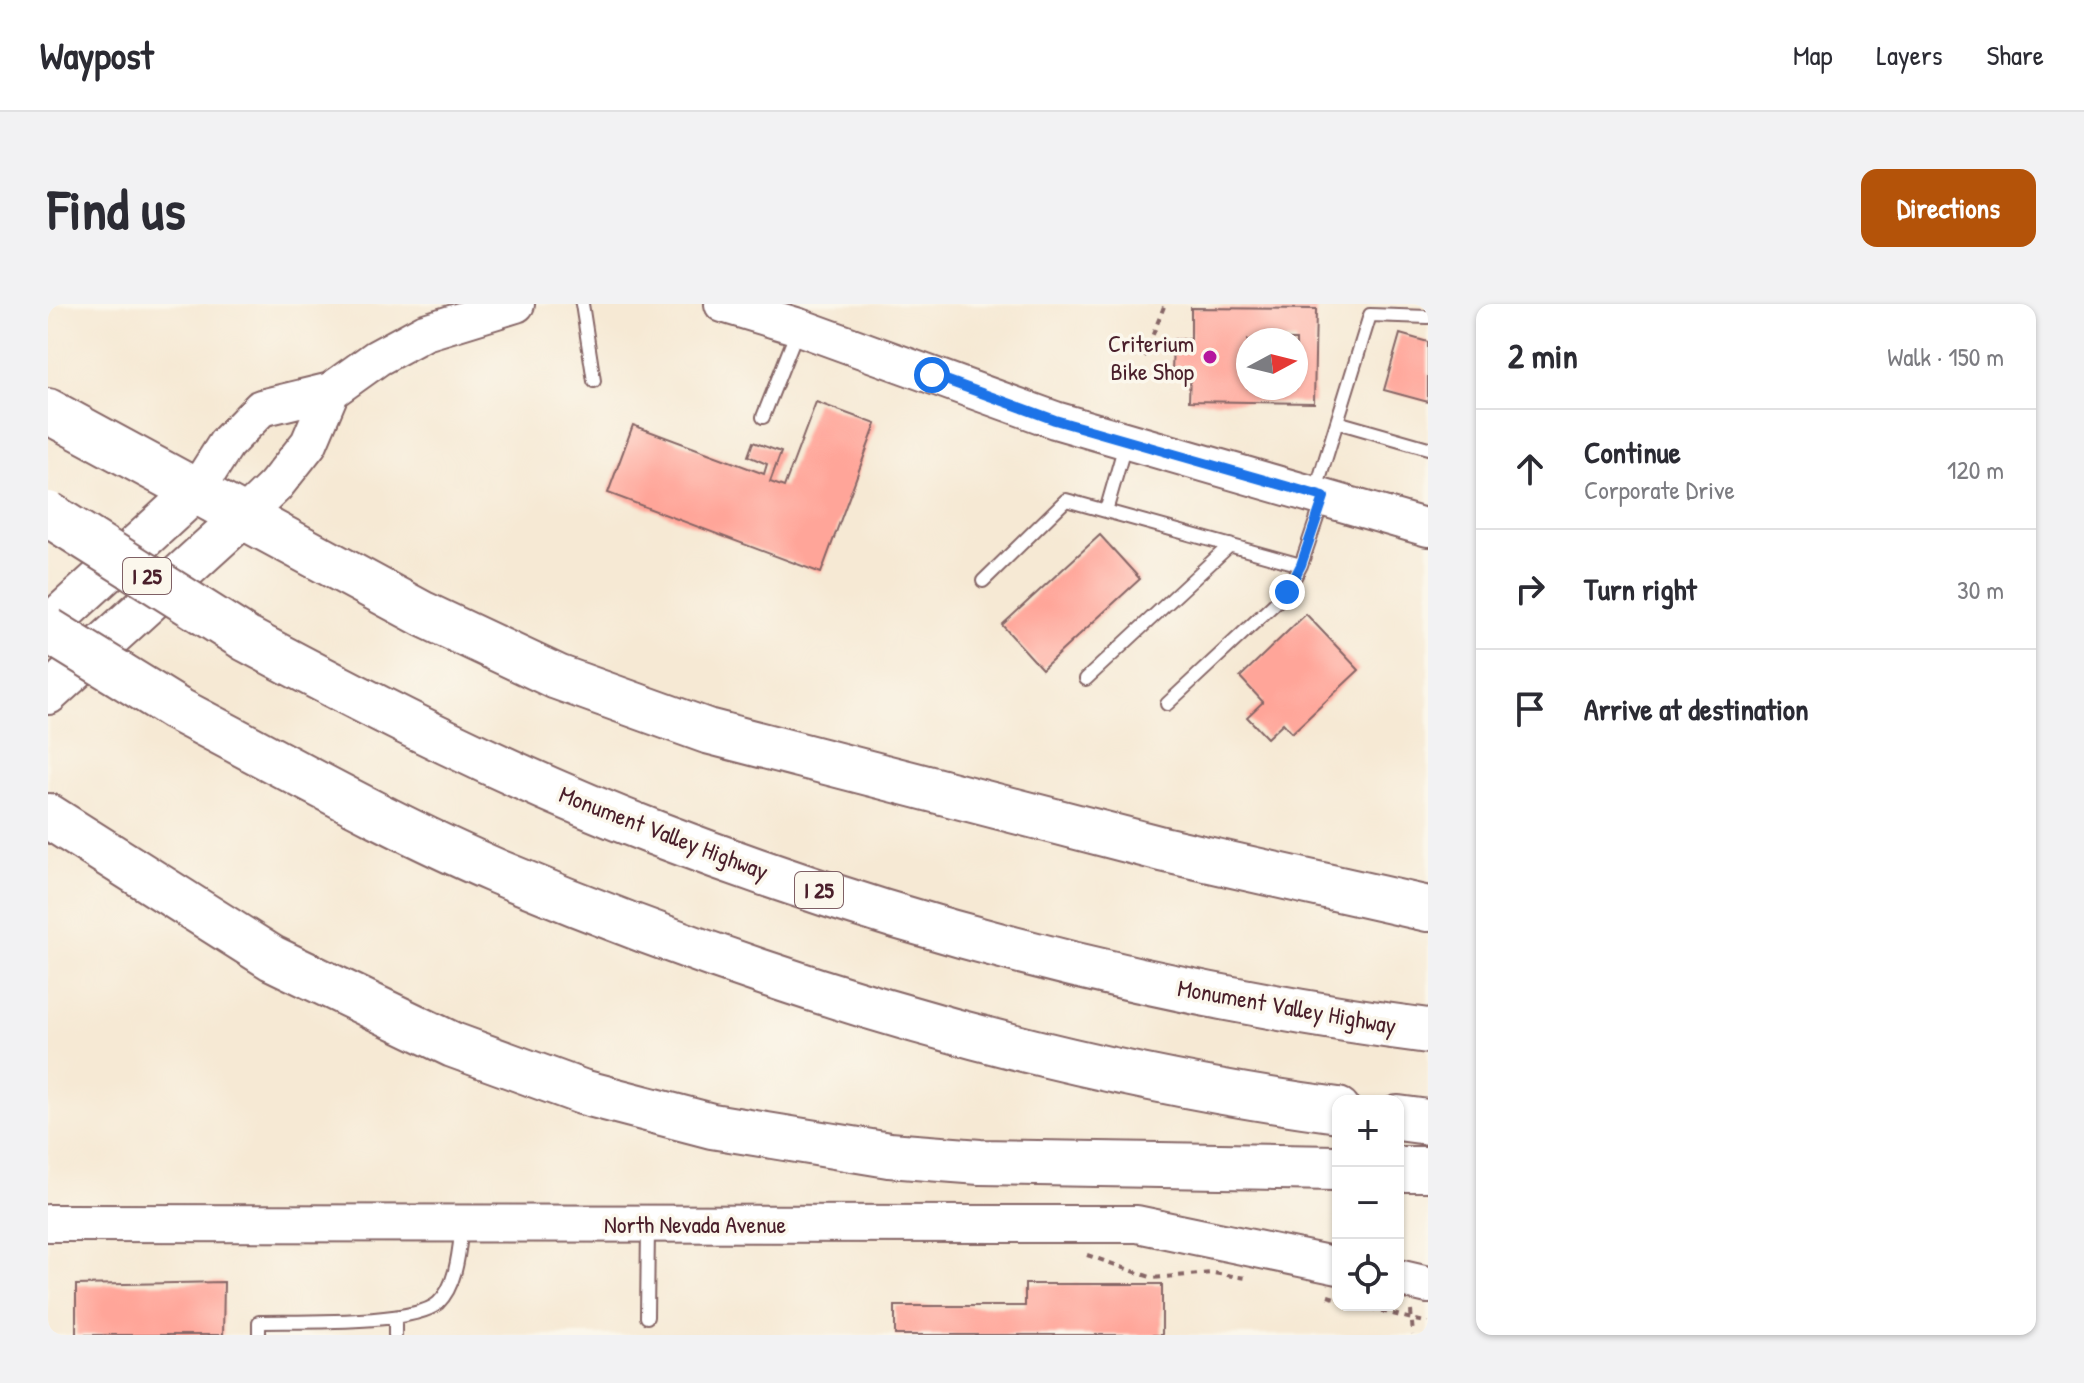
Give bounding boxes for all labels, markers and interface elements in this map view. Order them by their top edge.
text: Waypost [40,29,154,81]
text: Map [1793,36,1833,74]
text: Layers [1877,36,1942,74]
text: Share [1986,36,2044,74]
button: Directions [1861,169,2036,247]
text: Find us [48,171,186,246]
place label: Criterium Bike Shop [1108,327,1194,387]
north arrow [1236,328,1308,400]
text: 2 min [1508,333,1578,379]
text: Walk · 150 m [1887,339,2004,374]
marker: Criterium Bike Shop [1201,348,1219,366]
route start [914,357,950,393]
text: Continue [1584,432,1681,472]
icon: ahead [1508,447,1552,491]
text: 120 m [1947,452,2004,487]
text: Corporate Drive [1584,472,1735,507]
road number: I 25 [123,558,171,594]
icon: right [1508,567,1552,611]
text: Turn right [1584,569,1697,609]
text: 30 m [1957,572,2004,607]
route end [1269,574,1305,610]
icon: arrive [1508,687,1552,731]
text: Arrive at destination [1584,689,1809,729]
street label: Monument Valley Highway [555,777,773,887]
road number: I 25 [795,872,843,908]
street label: Monument Valley Highway [1175,971,1399,1041]
map controls [1332,1095,1404,1311]
button: + [1332,1095,1404,1167]
button: − [1332,1167,1404,1239]
street label: North Nevada Avenue [604,1208,786,1240]
button: locate [1332,1239,1404,1311]

